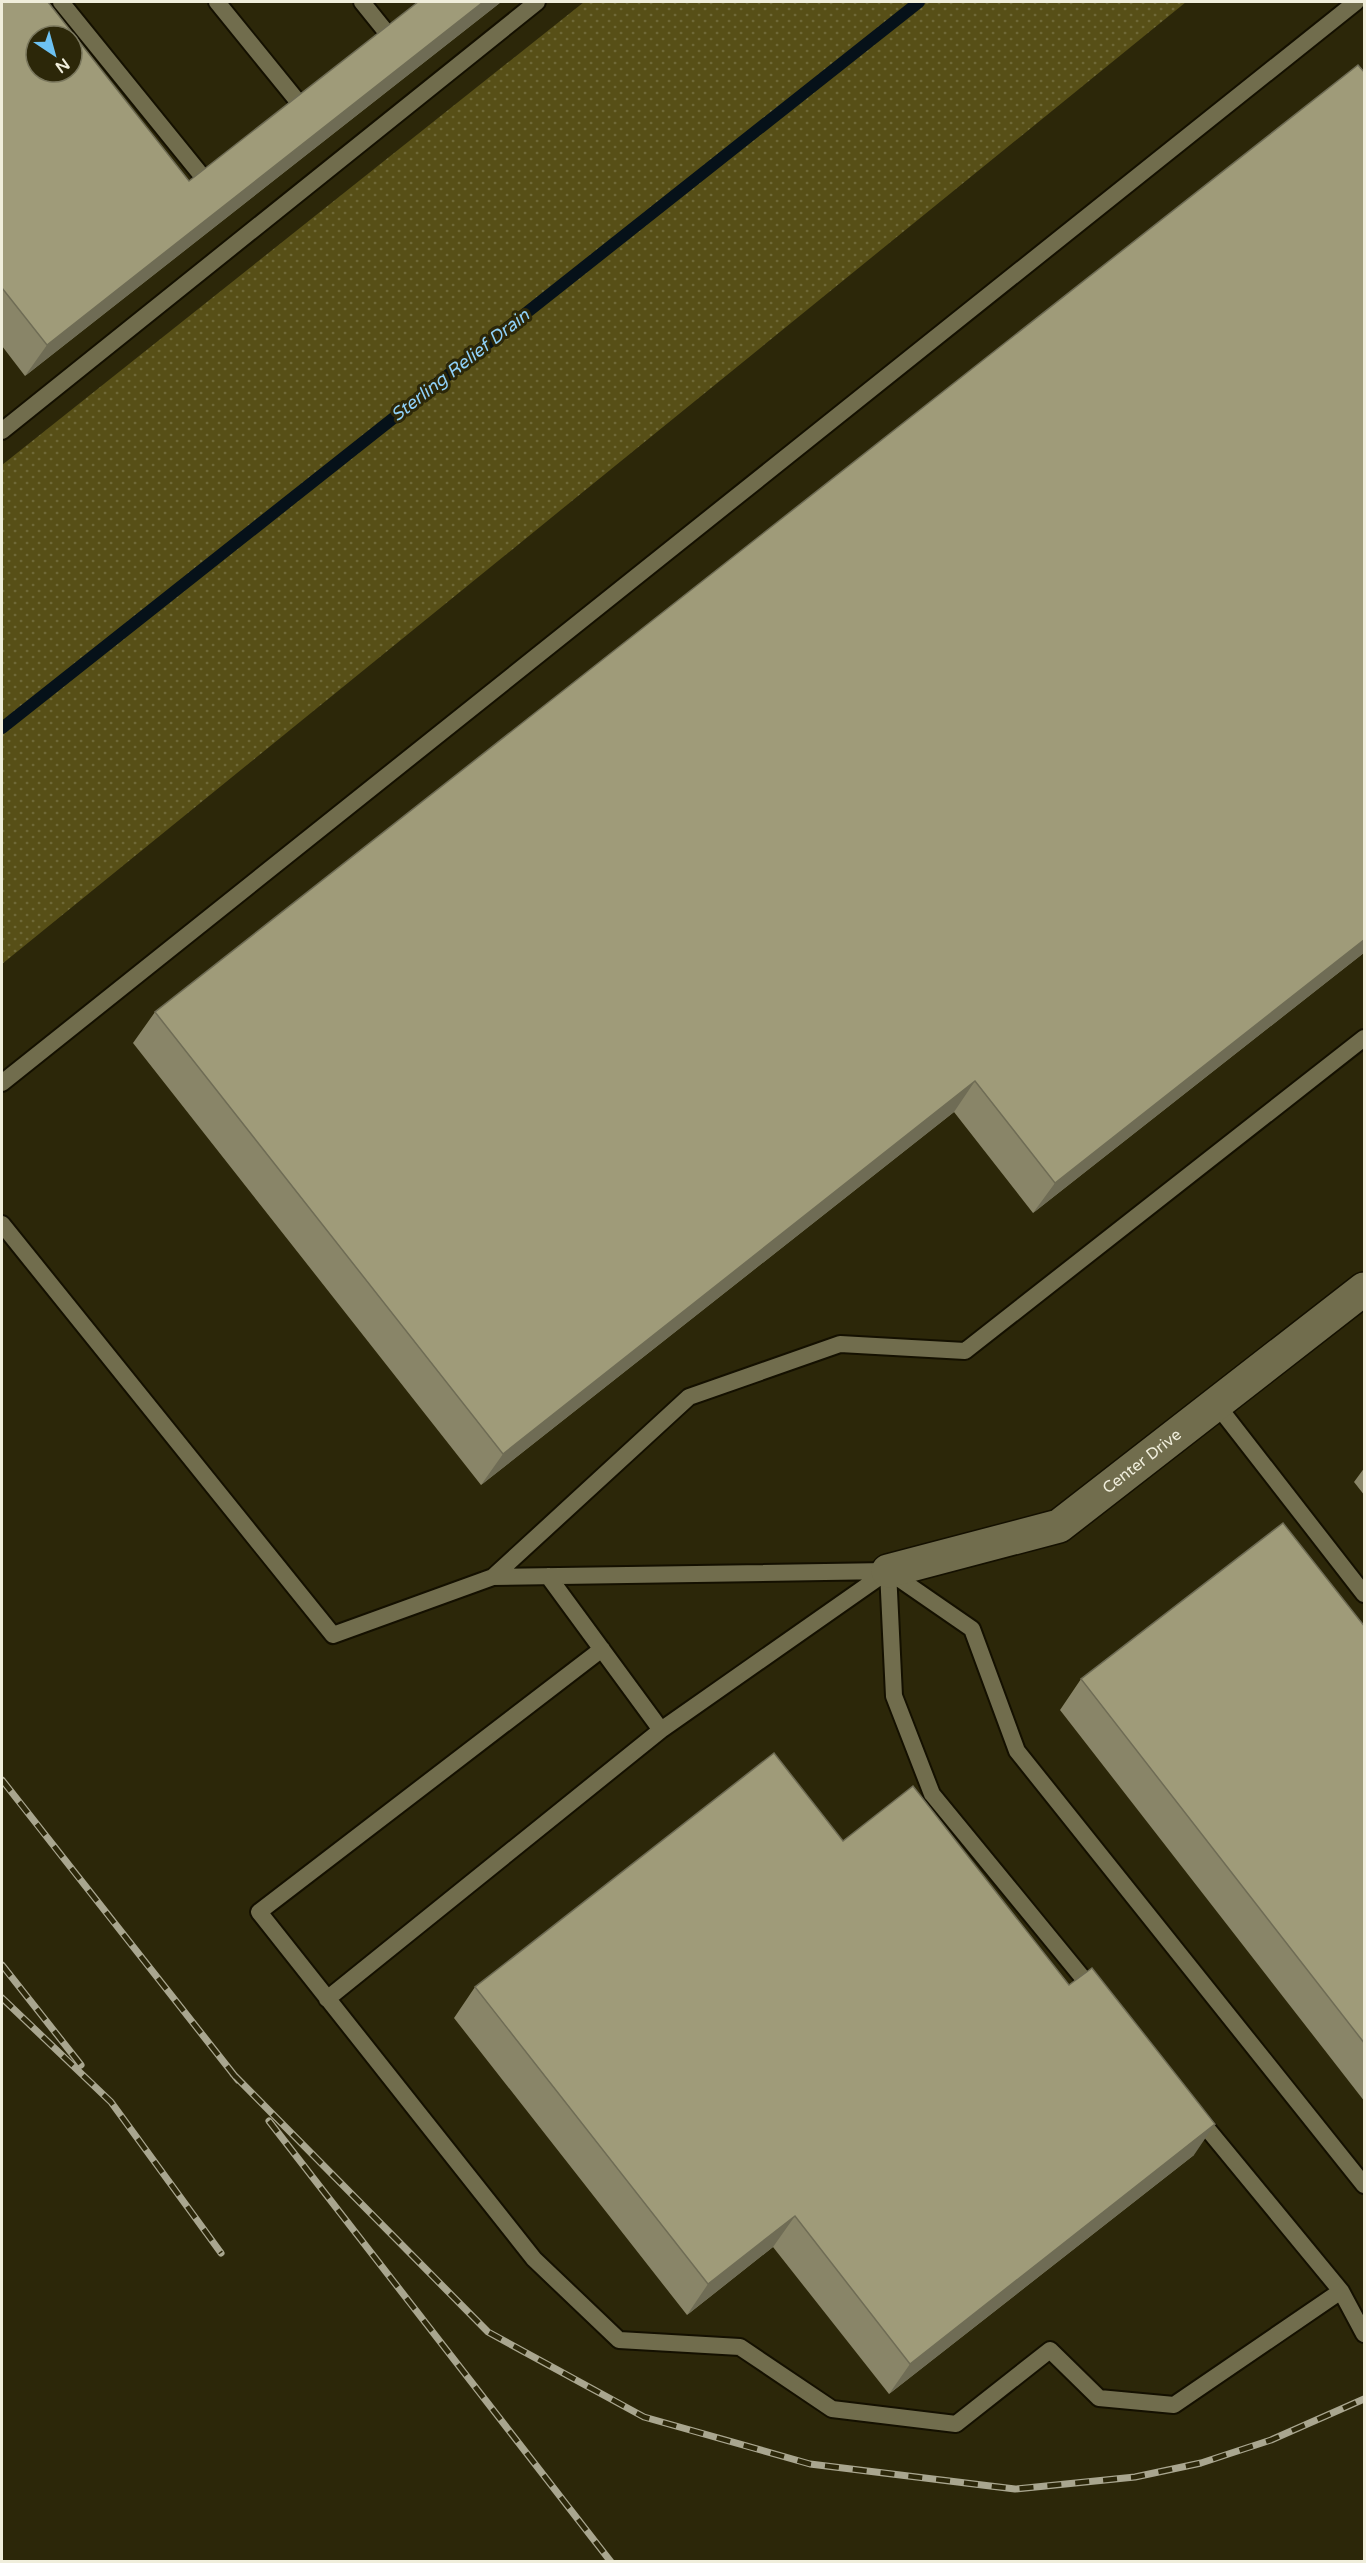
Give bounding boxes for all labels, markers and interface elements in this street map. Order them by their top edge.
north arrow [24,24,84,84]
text: N [51,53,73,77]
water label: Sterling Relief Drain [386,303,535,426]
street label: Center Drive [1099,1425,1185,1498]

